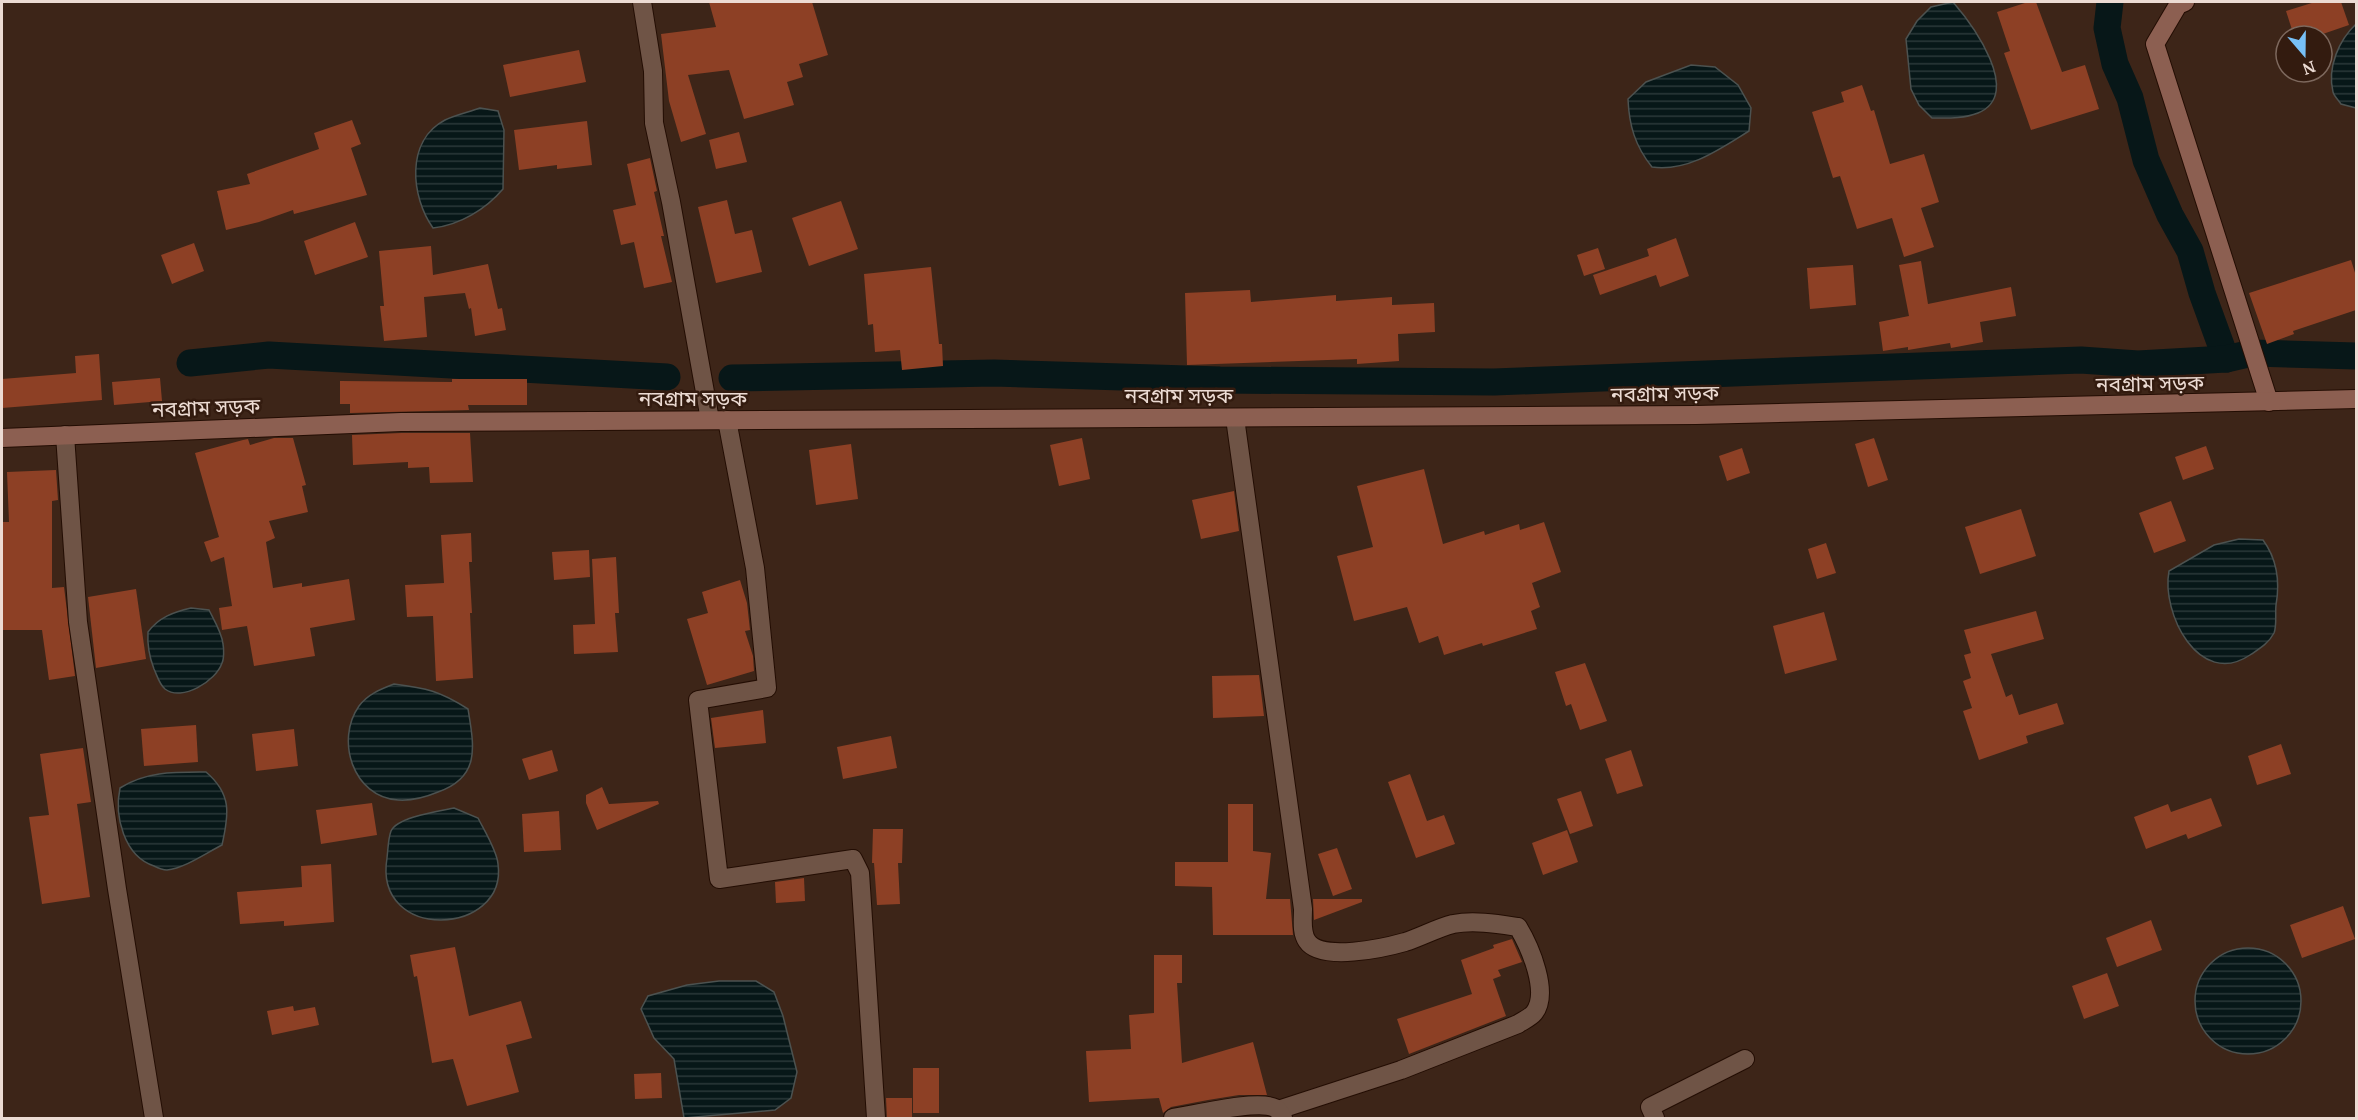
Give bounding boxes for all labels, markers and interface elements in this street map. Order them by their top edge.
north arrow [2274,24,2334,84]
text: N [2300,56,2319,81]
street label: নবগ্রাম সড়ক [2095,368,2205,398]
street label: নবগ্রাম সড়ক [1610,378,1720,408]
street label: নবগ্রাম সড়ক [1124,381,1234,409]
street label: নবগ্রাম সড়ক [638,384,748,412]
street label: নবগ্রাম সড়ক [150,391,262,423]

